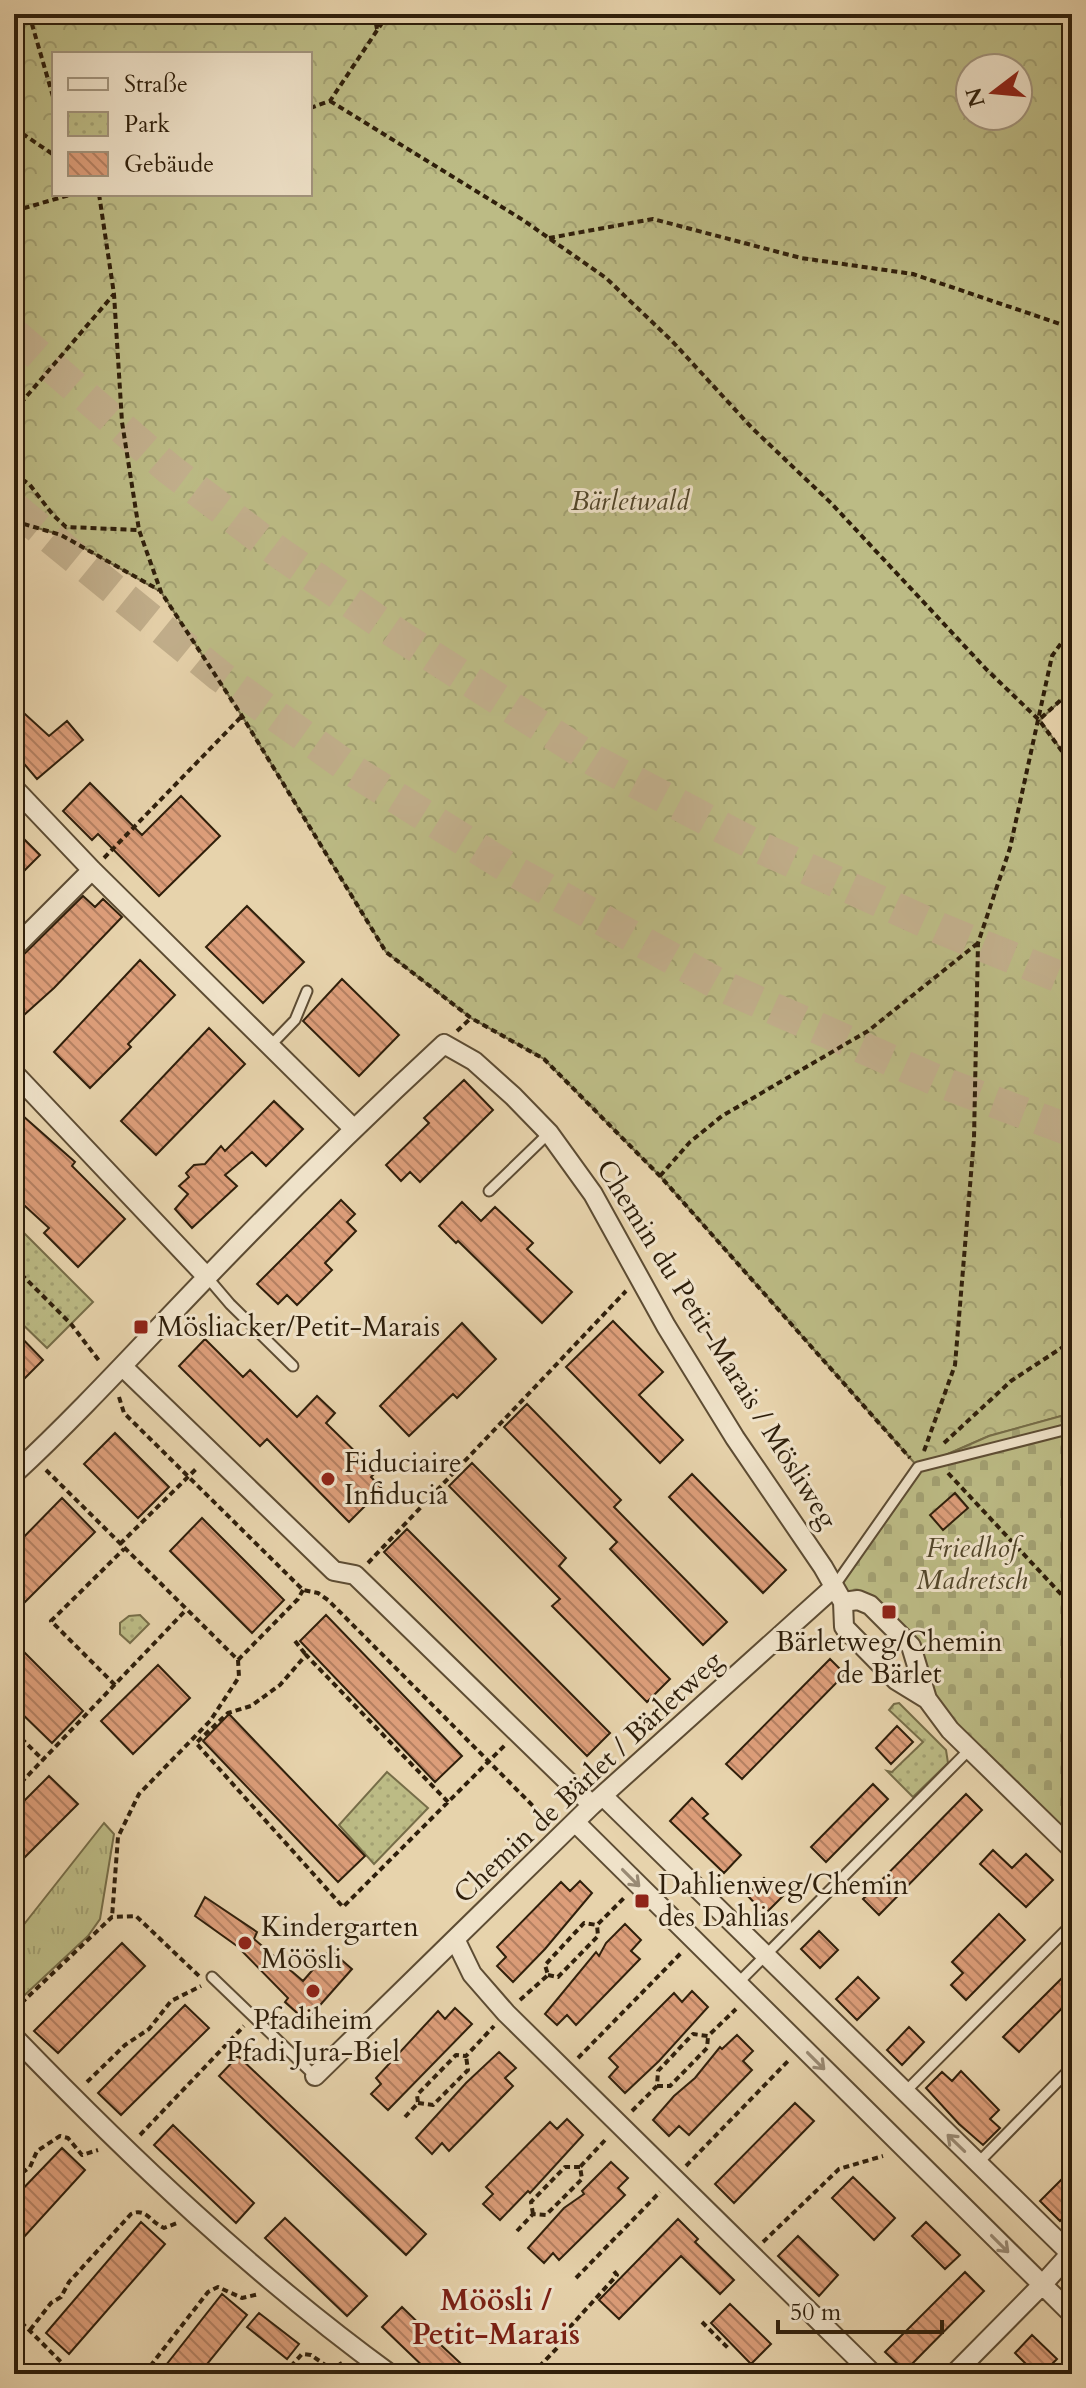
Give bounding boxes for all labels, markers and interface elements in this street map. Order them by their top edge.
legend [52,52,312,196]
north arrow [954,52,1034,132]
text: Straße [124,68,188,101]
text: N [959,84,993,111]
text: Park [124,108,170,141]
text: Gebäude [124,148,214,181]
park label: Bärletwald [571,482,691,520]
street label: Chemin du Petit-Marais / Mösliweg [587,1152,847,1536]
place label: Mösliacker/Petit-Marais [157,1308,440,1346]
marker: Mösliacker/Petit-Marais [132,1318,150,1336]
place label: Fiduciaire Infiducia [344,1444,462,1514]
marker: Fiduciaire Infiducia [319,1470,337,1488]
park label: Friedhof Madretsch [916,1529,1028,1599]
marker: Bärletweg/Chemin de Bärlet [880,1603,898,1621]
place label: Bärletweg/Chemin de Bärlet [775,1623,1003,1693]
street label: Chemin de Bärlet / Bärletweg [445,1642,731,1912]
place label: Dahlienweg/Chemin des Dahlias [658,1866,909,1936]
one-way arrow [621,1868,640,1887]
marker: Dahlienweg/Chemin des Dahlias [633,1892,651,1910]
place label: Kindergarten Möösli [261,1908,419,1978]
marker: Kindergarten Möösli [236,1934,254,1952]
marker: Pfadiheim Pfadi Jura-Biel [304,1982,322,2000]
place label: Pfadiheim Pfadi Jura-Biel [226,2001,400,2071]
one-way arrow [806,2051,825,2070]
one-way arrow [946,2133,966,2152]
one-way arrow [990,2234,1009,2253]
district label: Möösli / Petit-Marais [412,2280,580,2355]
scale bar [778,2284,942,2334]
text: 50 m [790,2296,842,2329]

